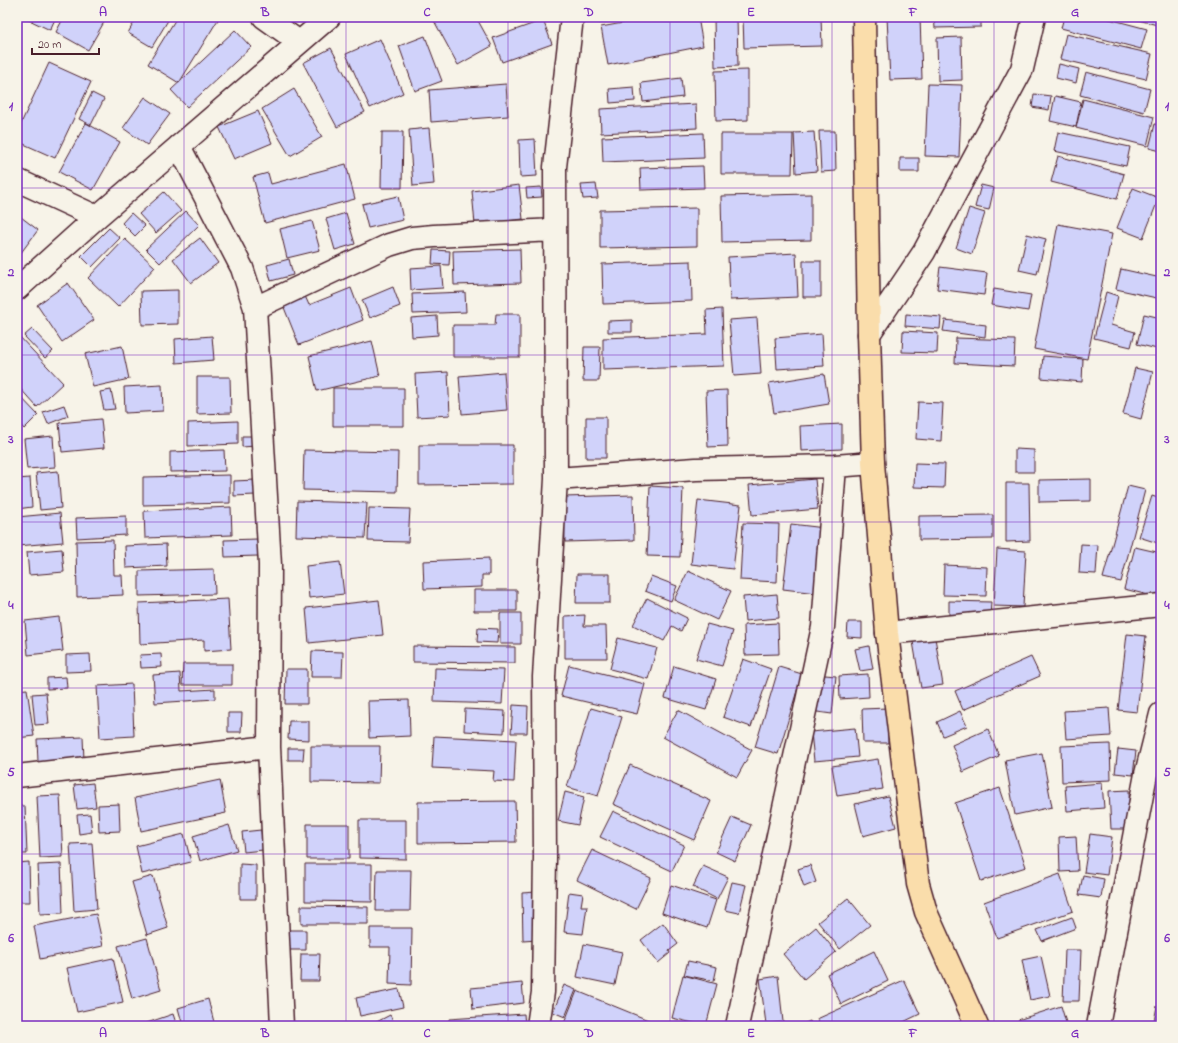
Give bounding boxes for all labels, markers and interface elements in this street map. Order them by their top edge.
text: A [99,3,107,22]
text: B [260,3,270,22]
text: C [423,3,431,22]
text: D [583,3,594,22]
text: E [747,3,755,22]
text: F [908,3,918,22]
text: G [1071,3,1079,22]
scale bar [32,30,99,56]
text: 20 m [38,36,61,54]
text: 1 [9,97,14,116]
text: 1 [1165,97,1170,116]
text: 2 [7,263,15,282]
text: 2 [1163,263,1171,282]
text: 3 [7,430,14,449]
text: 3 [1163,430,1170,449]
text: 4 [7,596,14,615]
text: 4 [1163,596,1170,615]
text: 5 [7,763,15,782]
text: 5 [1163,763,1171,782]
text: 6 [7,929,14,948]
text: 6 [1163,929,1170,948]
text: A [99,1024,107,1043]
text: B [260,1024,270,1043]
text: C [423,1024,431,1043]
text: D [583,1024,594,1043]
text: E [747,1024,755,1043]
text: F [908,1024,918,1043]
text: G [1071,1024,1079,1043]

